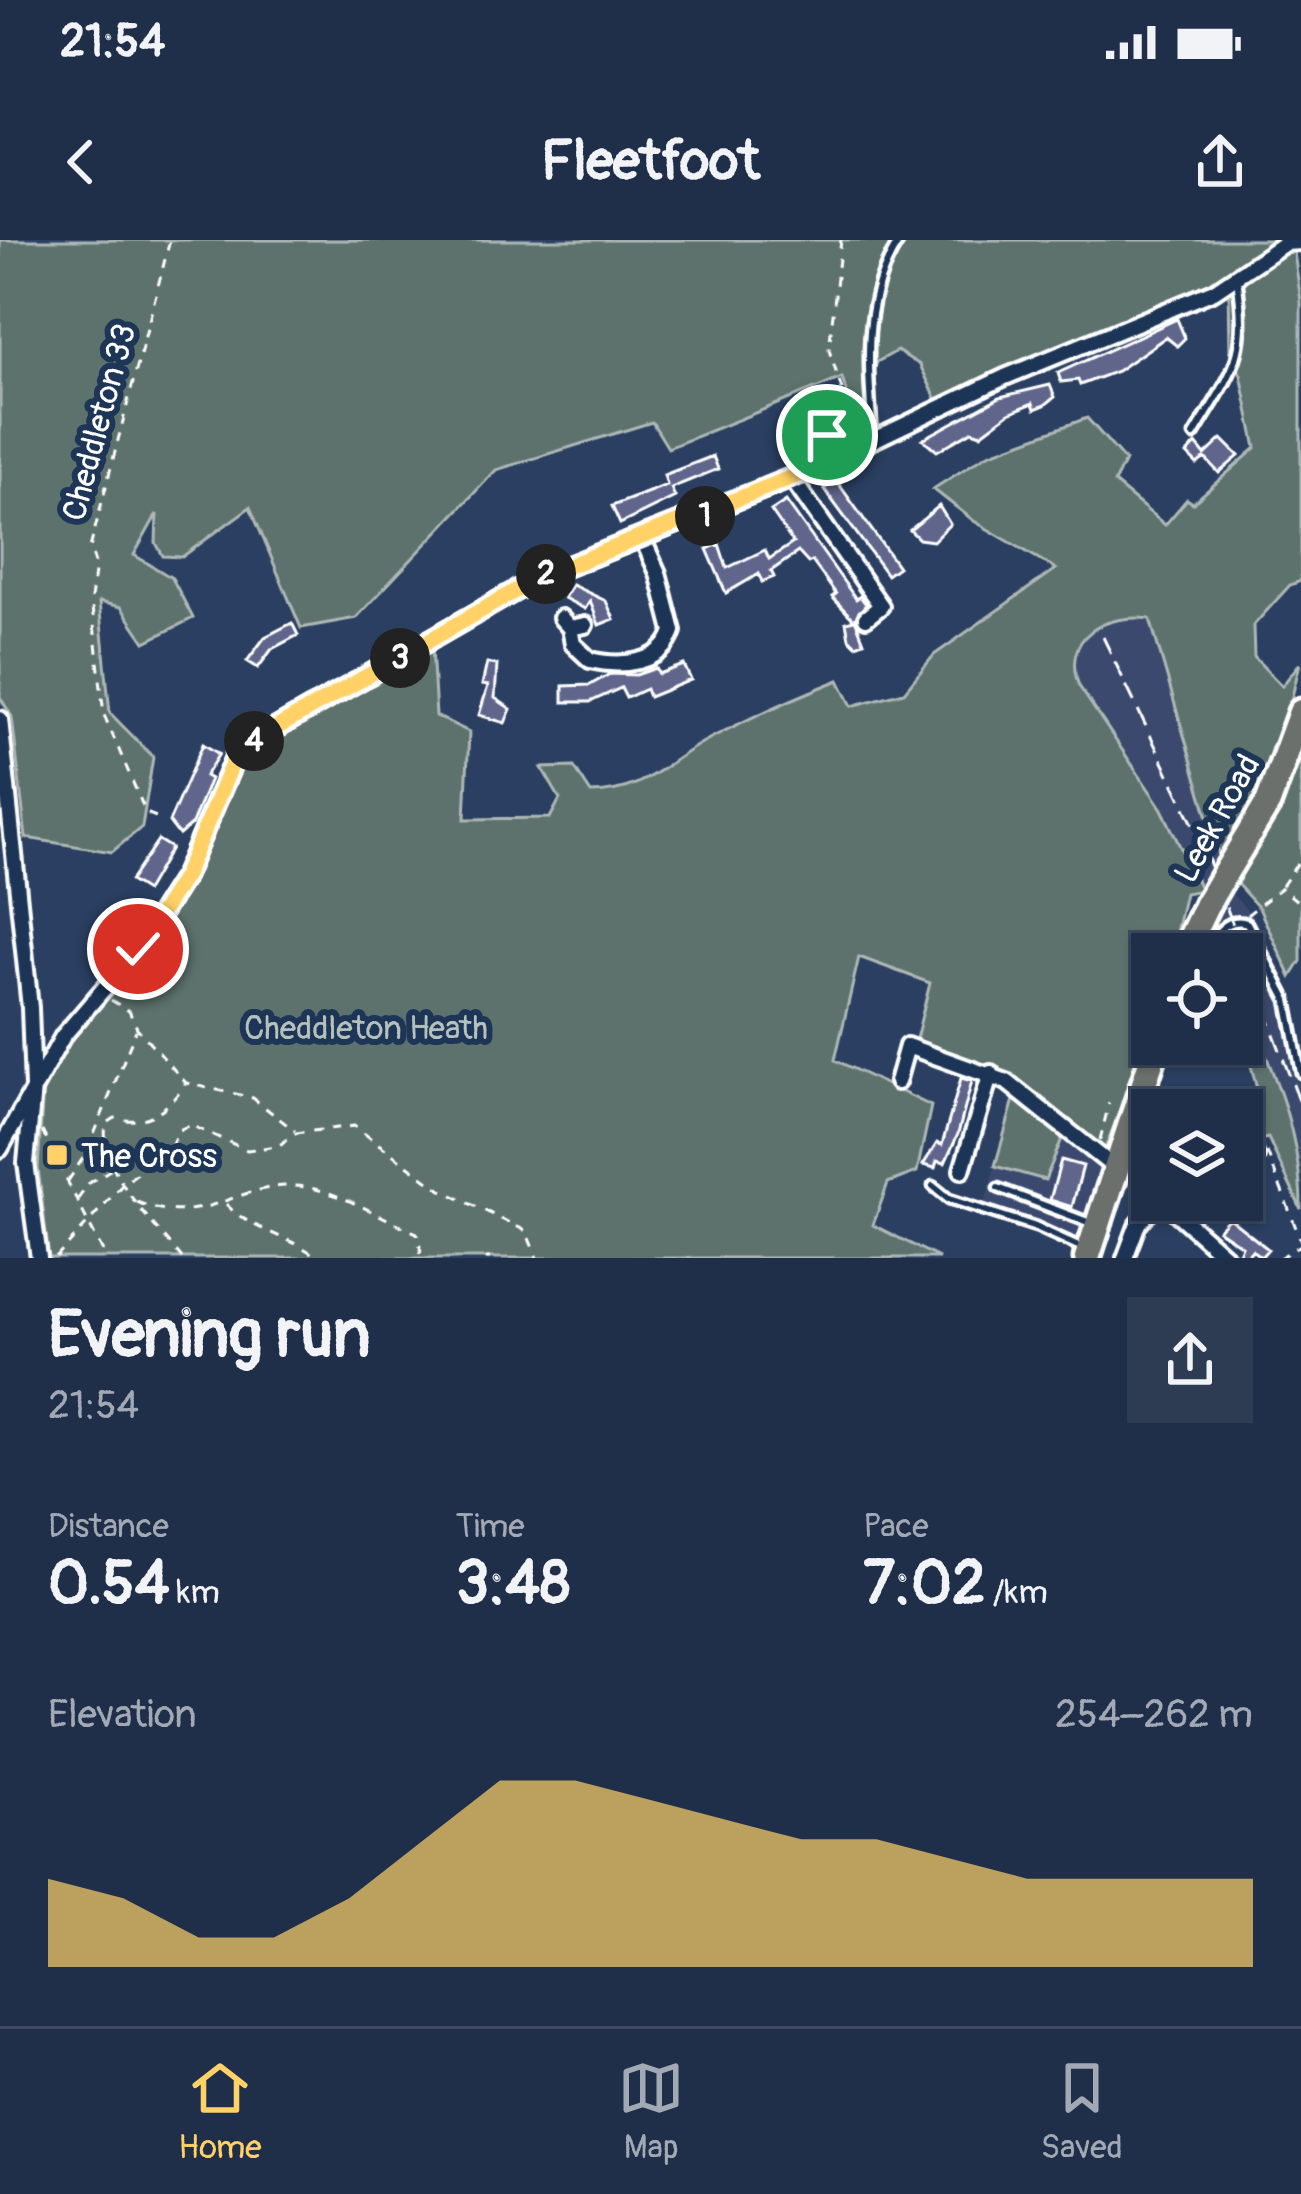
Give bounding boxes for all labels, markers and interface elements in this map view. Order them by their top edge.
text: 21:54 [60,14,165,70]
text: Fleetfoot [541,128,760,196]
icon: back [48,129,114,195]
icon: share [1187,129,1253,195]
street label: Cheddleton 33 [54,320,145,525]
pin [776,384,878,486]
icon: arrive [794,402,860,468]
pin: 1 [675,486,735,546]
text: 1 [699,495,711,536]
pin: 2 [516,544,576,604]
text: 2 [537,553,555,594]
pin: 3 [370,628,430,688]
text: 3 [391,637,409,678]
pin: 4 [224,711,284,771]
text: 4 [244,720,264,761]
street label: Leek Road [1165,747,1269,890]
pin [87,898,189,1000]
icon: check [105,916,171,982]
map controls [1131,933,1263,1221]
button: locate [1131,933,1263,1065]
park label: Cheddleton Heath [244,1008,488,1049]
button: layers [1131,1089,1263,1221]
place label: The Cross [81,1136,217,1177]
marker: The Cross [44,1142,70,1168]
text: Evening run [48,1294,371,1377]
button: share [1127,1297,1253,1423]
text: 21:54 [48,1381,139,1430]
text: Distance [48,1506,169,1547]
text: Time [456,1506,525,1547]
text: Pace [863,1506,929,1547]
text: 0.54 [48,1547,169,1622]
text: 3:48 [456,1547,570,1622]
text: 7:02 [863,1547,986,1622]
text: km [169,1572,220,1613]
text: /km [986,1572,1048,1613]
text: Elevation [48,1690,197,1739]
text: 254–262 m [1055,1690,1253,1739]
tab: Home [178,2055,262,2168]
tab: Map [618,2055,684,2168]
tab: Saved [1041,2055,1123,2168]

